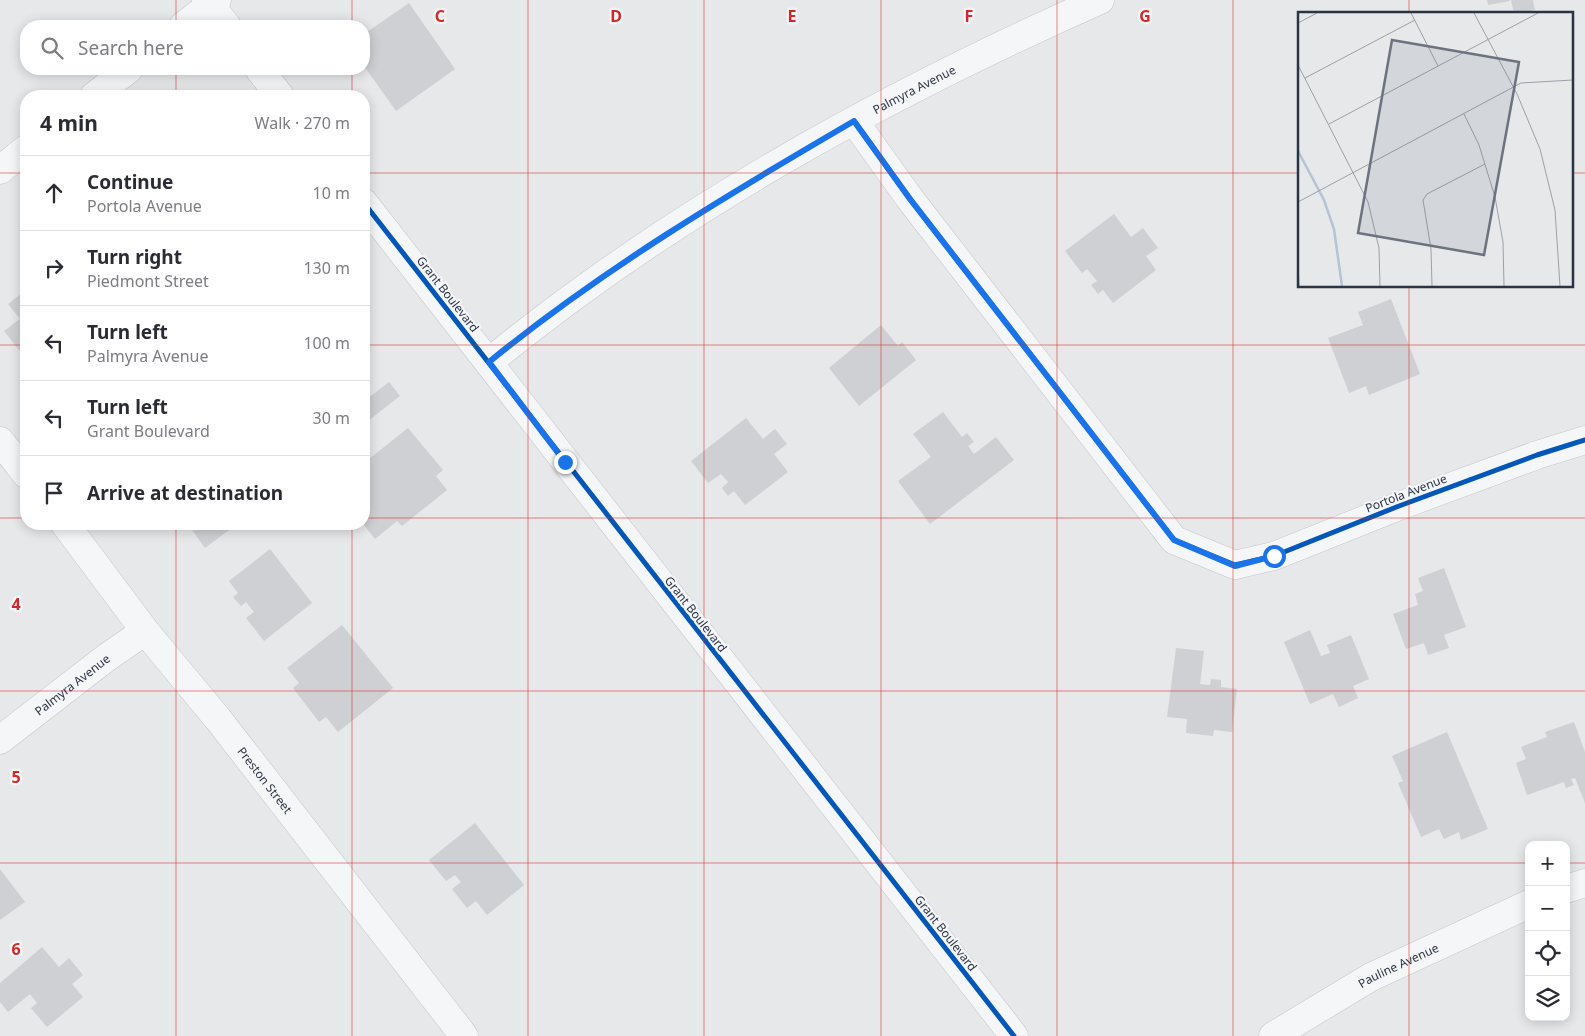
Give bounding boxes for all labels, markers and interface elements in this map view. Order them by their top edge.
text: C [435,5,445,27]
text: D [610,5,622,27]
text: E [788,5,797,27]
text: F [965,5,973,27]
text: G [1139,5,1151,27]
inset map [1298,12,1572,288]
search box [20,20,370,75]
icon: search [38,34,66,62]
text: Search here [78,35,184,61]
street label: Palmyra Avenue [869,61,959,117]
text: 4 min [40,109,98,137]
text: Walk · 270 m [255,112,350,134]
text: Continue [87,169,173,195]
icon: ahead [40,179,68,207]
text: 10 m [313,182,350,204]
text: Portola Avenue [87,195,202,217]
text: Turn right [87,244,182,270]
street label: Grant Boulevard [413,252,483,336]
icon: right [40,254,68,282]
text: 130 m [303,257,350,279]
text: Piedmont Street [87,270,209,292]
text: Turn left [87,319,168,345]
icon: left [40,329,68,357]
text: 100 m [303,332,350,354]
text: Palmyra Avenue [87,345,209,367]
text: Turn left [87,394,168,420]
icon: left [40,404,68,432]
text: 30 m [313,407,350,429]
text: Grant Boulevard [87,420,210,442]
route end [554,451,577,474]
street label: Portola Avenue [1363,470,1449,516]
icon: arrive [40,479,68,507]
text: Arrive at destination [87,480,283,506]
route start [1263,545,1286,568]
street label: Grant Boulevard [661,572,731,656]
text: 4 [11,593,21,615]
street label: Palmyra Avenue [31,650,113,719]
street label: Preston Street [234,743,297,817]
text: 5 [11,766,21,788]
map controls [1525,841,1570,1021]
button: + [1525,841,1570,886]
button: − [1525,886,1570,931]
street label: Grant Boulevard [911,891,981,975]
button: locate [1525,931,1570,976]
text: 6 [11,938,21,960]
street label: Pauline Avenue [1355,938,1441,991]
button: layers [1525,976,1570,1021]

